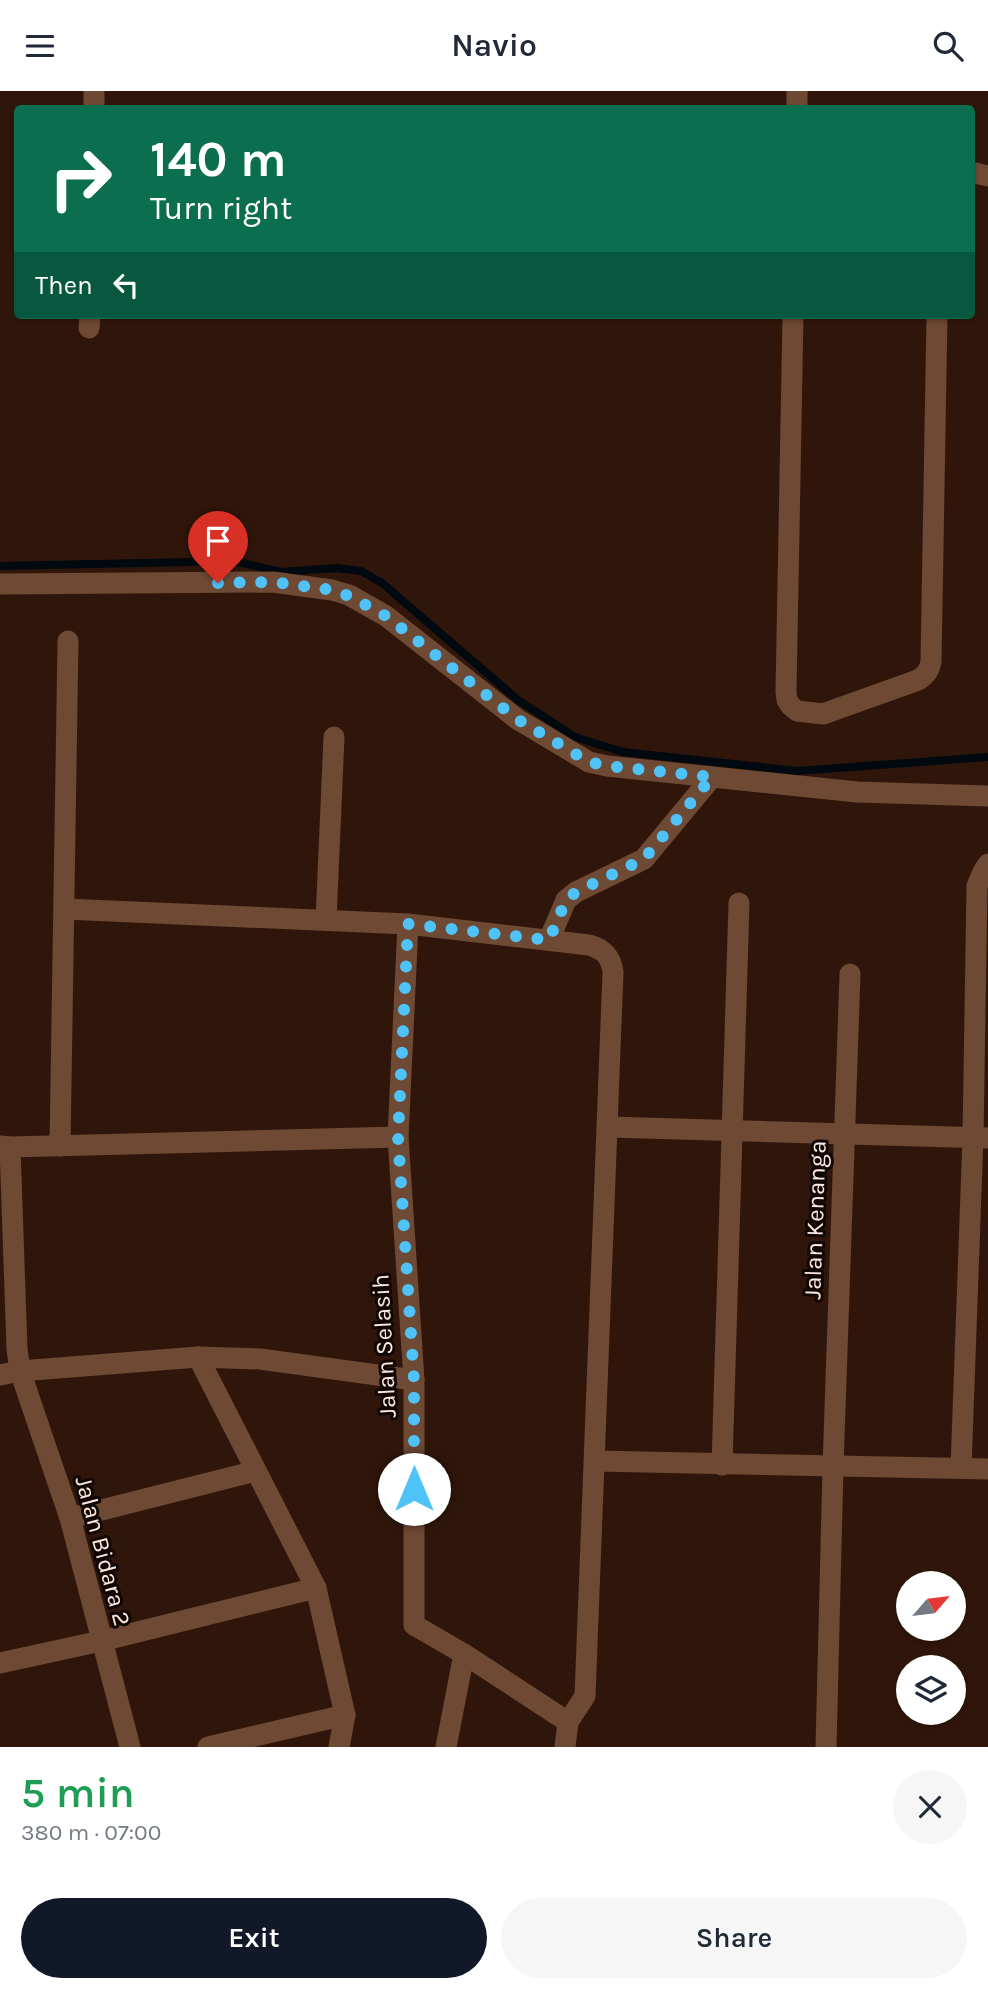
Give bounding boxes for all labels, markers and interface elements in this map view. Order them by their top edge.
icon: menu [21,27,59,65]
text: Navio [451,27,537,64]
icon: search [929,27,967,65]
text: 140 m [150,131,287,188]
icon: right [35,133,126,224]
text: Turn right [150,190,292,227]
icon: left [107,266,145,304]
text: Then [35,270,93,301]
pin [188,511,248,583]
icon: arrive [199,522,237,560]
street label: Jalan Kenanga [798,1140,832,1300]
street label: Jalan Selasih [366,1273,402,1419]
position arrow [377,1452,451,1526]
street label: Jalan Bidara 2 [70,1473,136,1629]
north arrow [896,1571,966,1641]
map controls [896,1571,966,1725]
button: layers [896,1655,966,1725]
text: 5 min [21,1768,135,1818]
button: close [893,1770,967,1844]
text: 380 m · 07:00 [21,1819,161,1846]
button: Exit [21,1898,487,1978]
button: Share [501,1898,967,1978]

